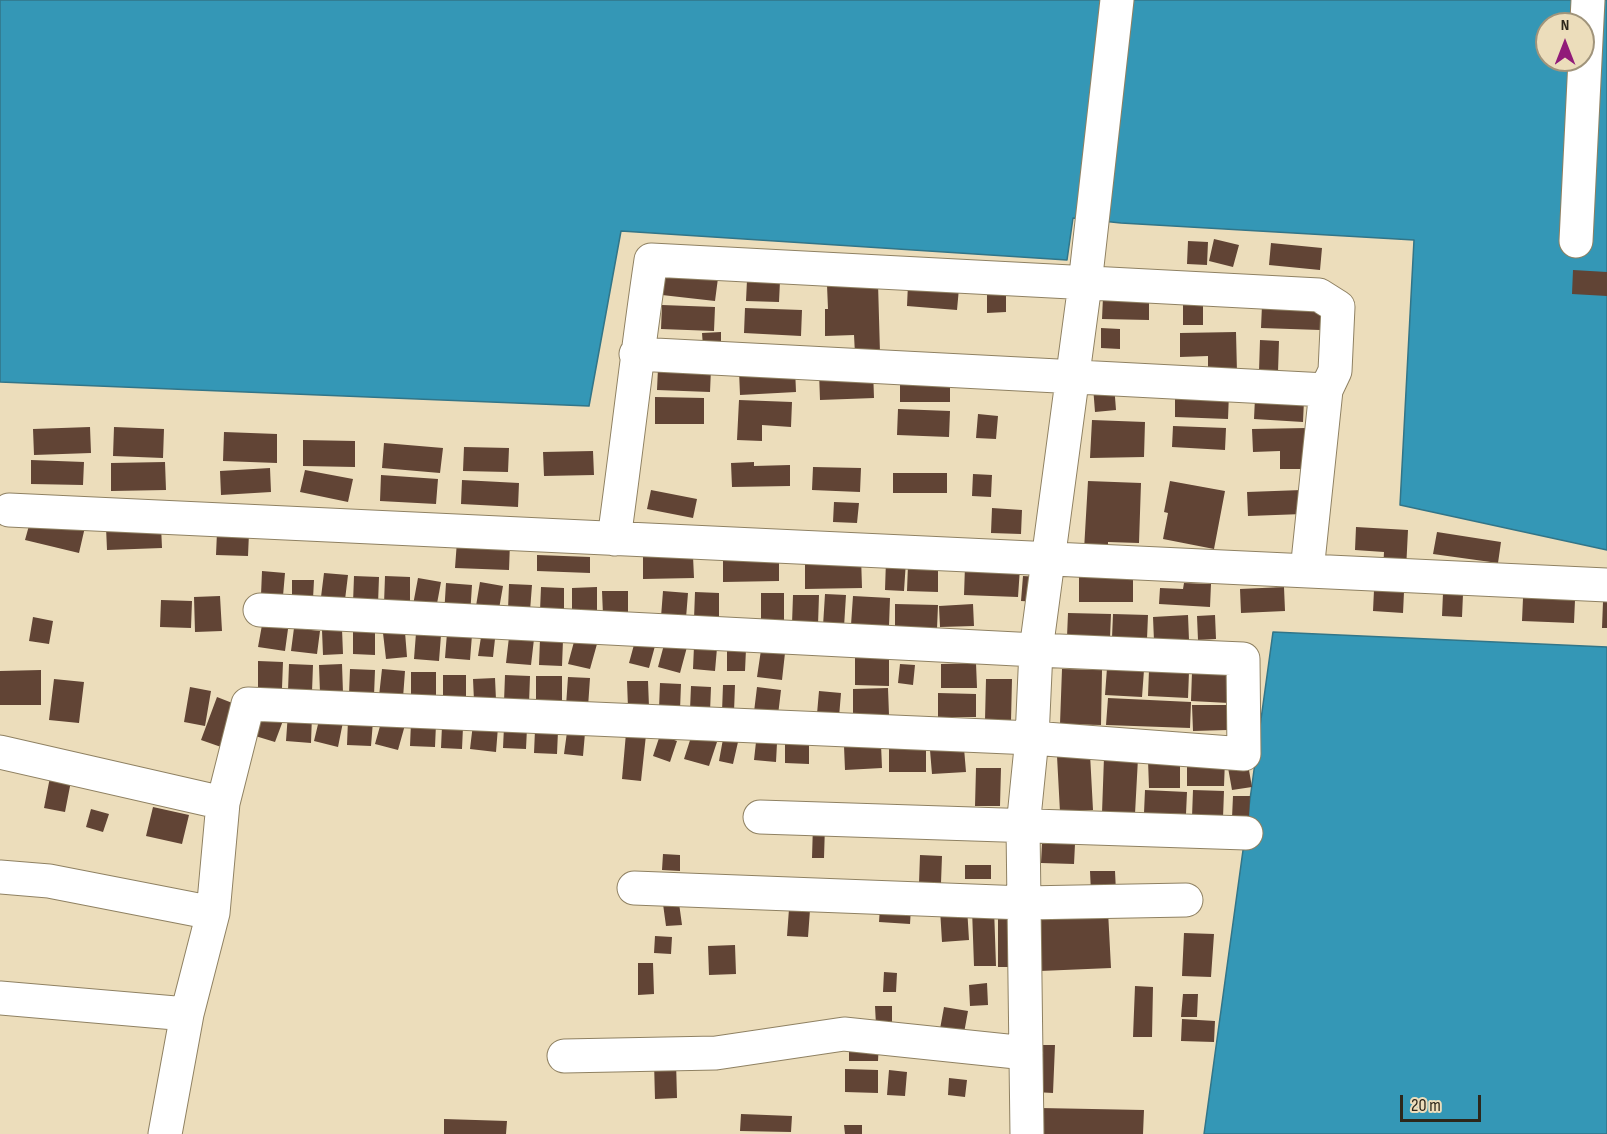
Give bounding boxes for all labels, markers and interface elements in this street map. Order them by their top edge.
north arrow [1535,12,1595,72]
text: N [1561,16,1569,35]
scale bar [1403,1083,1484,1121]
text: 20 m [1411,1095,1441,1116]

